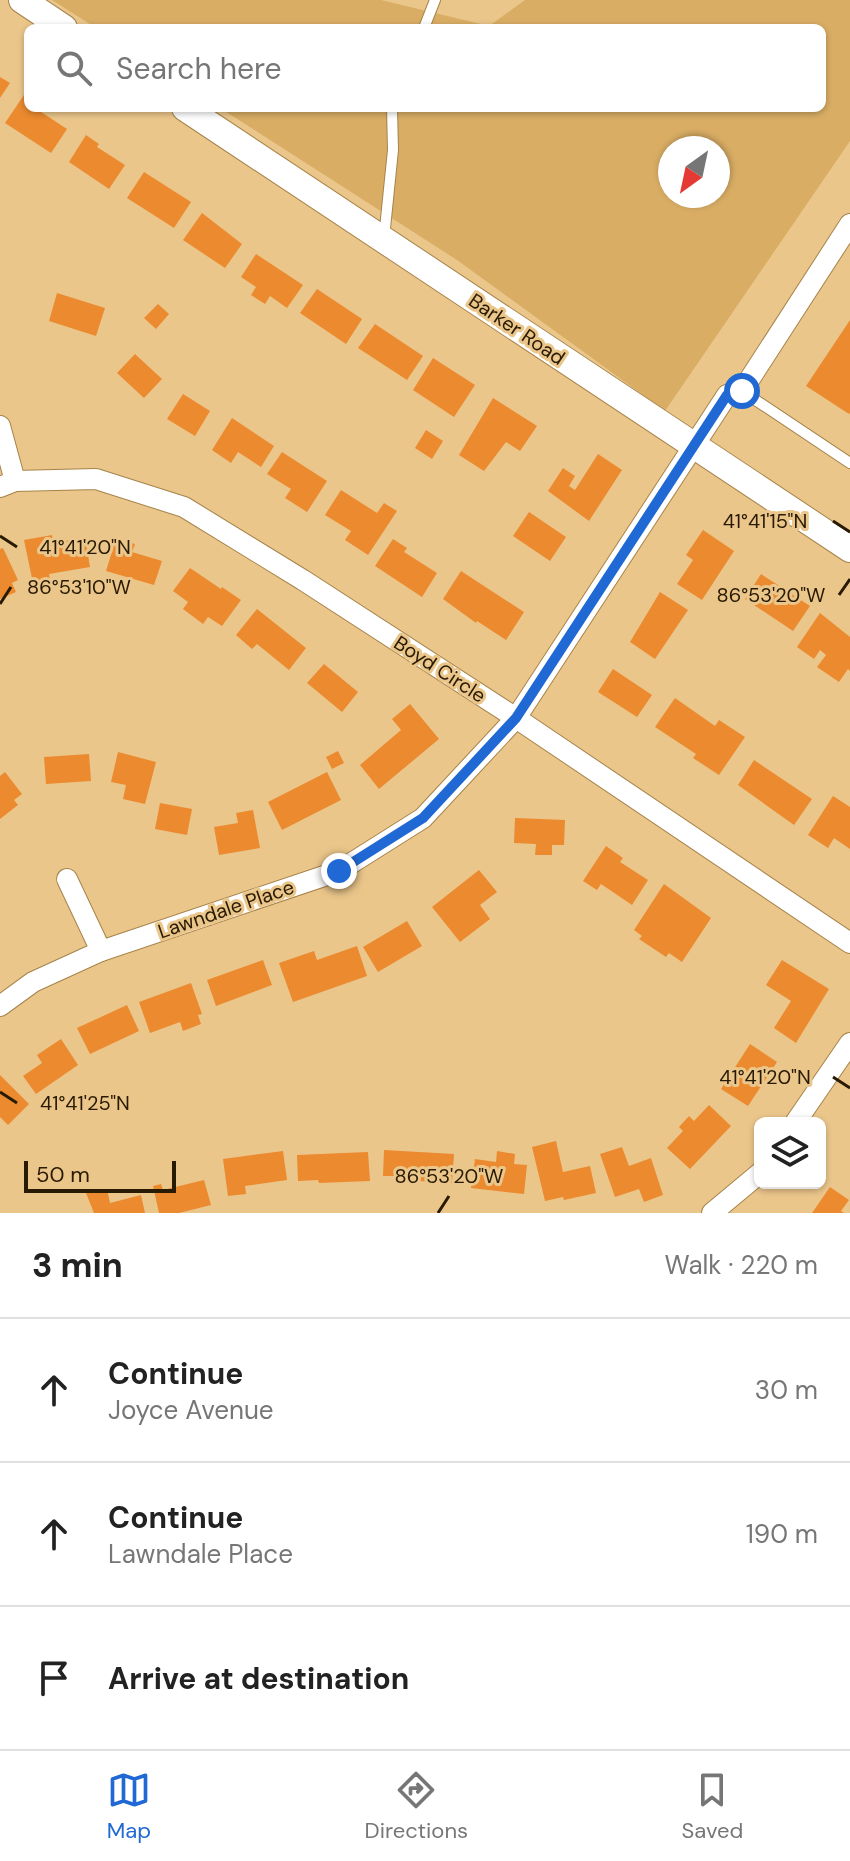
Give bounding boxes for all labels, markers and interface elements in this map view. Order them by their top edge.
search box [24,24,826,112]
icon: search [52,46,96,90]
text: Search here [116,49,282,88]
north arrow [658,136,730,208]
street label: Barker Road [464,287,570,371]
route start [724,373,760,409]
text: 41°41'15"N [723,508,807,534]
text: 41°41'20"N [39,534,131,560]
text: 86°53'10"W [27,574,131,600]
text: 86°53'20"W [717,582,825,608]
street label: Boyd Circle [389,630,491,708]
route end [321,853,357,889]
street label: Lawndale Place [155,874,297,944]
text: 41°41'20"N [719,1064,811,1090]
text: 41°41'25"N [40,1090,130,1116]
map controls [754,1117,826,1189]
button: layers [754,1117,826,1189]
scale bar [24,1157,176,1193]
text: 50 m [36,1160,90,1189]
text: 86°53'20"W [395,1163,503,1189]
text: 3 min [32,1243,123,1288]
text: Walk · 220 m [665,1248,818,1282]
text: Continue [108,1354,243,1393]
icon: ahead [32,1368,76,1412]
text: 30 m [755,1373,818,1407]
text: Joyce Avenue [108,1393,274,1427]
text: Continue [108,1498,243,1537]
icon: ahead [32,1512,76,1556]
text: 190 m [746,1517,818,1551]
text: Lawndale Place [108,1537,293,1571]
icon: arrive [32,1656,76,1700]
text: Arrive at destination [108,1659,409,1698]
tab: Map [107,1768,151,1845]
tab: Directions [365,1768,468,1845]
tab: Saved [682,1768,743,1845]

